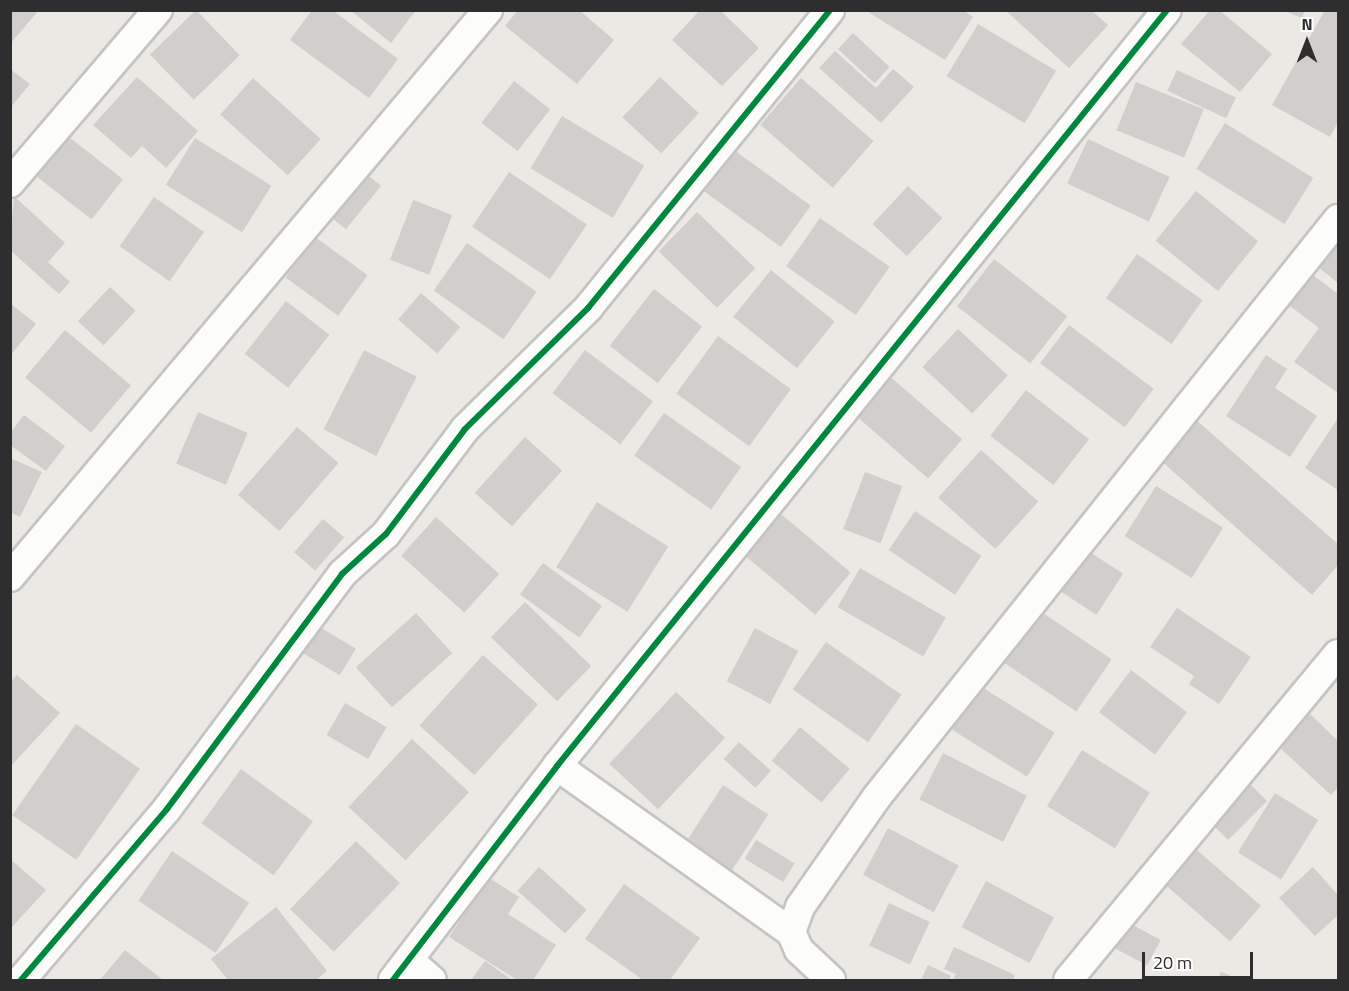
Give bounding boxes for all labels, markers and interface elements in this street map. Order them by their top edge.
north arrow [1277,12,1337,72]
text: N [1301,12,1313,36]
scale bar [1145,940,1256,978]
text: 20 m [1153,949,1192,976]

